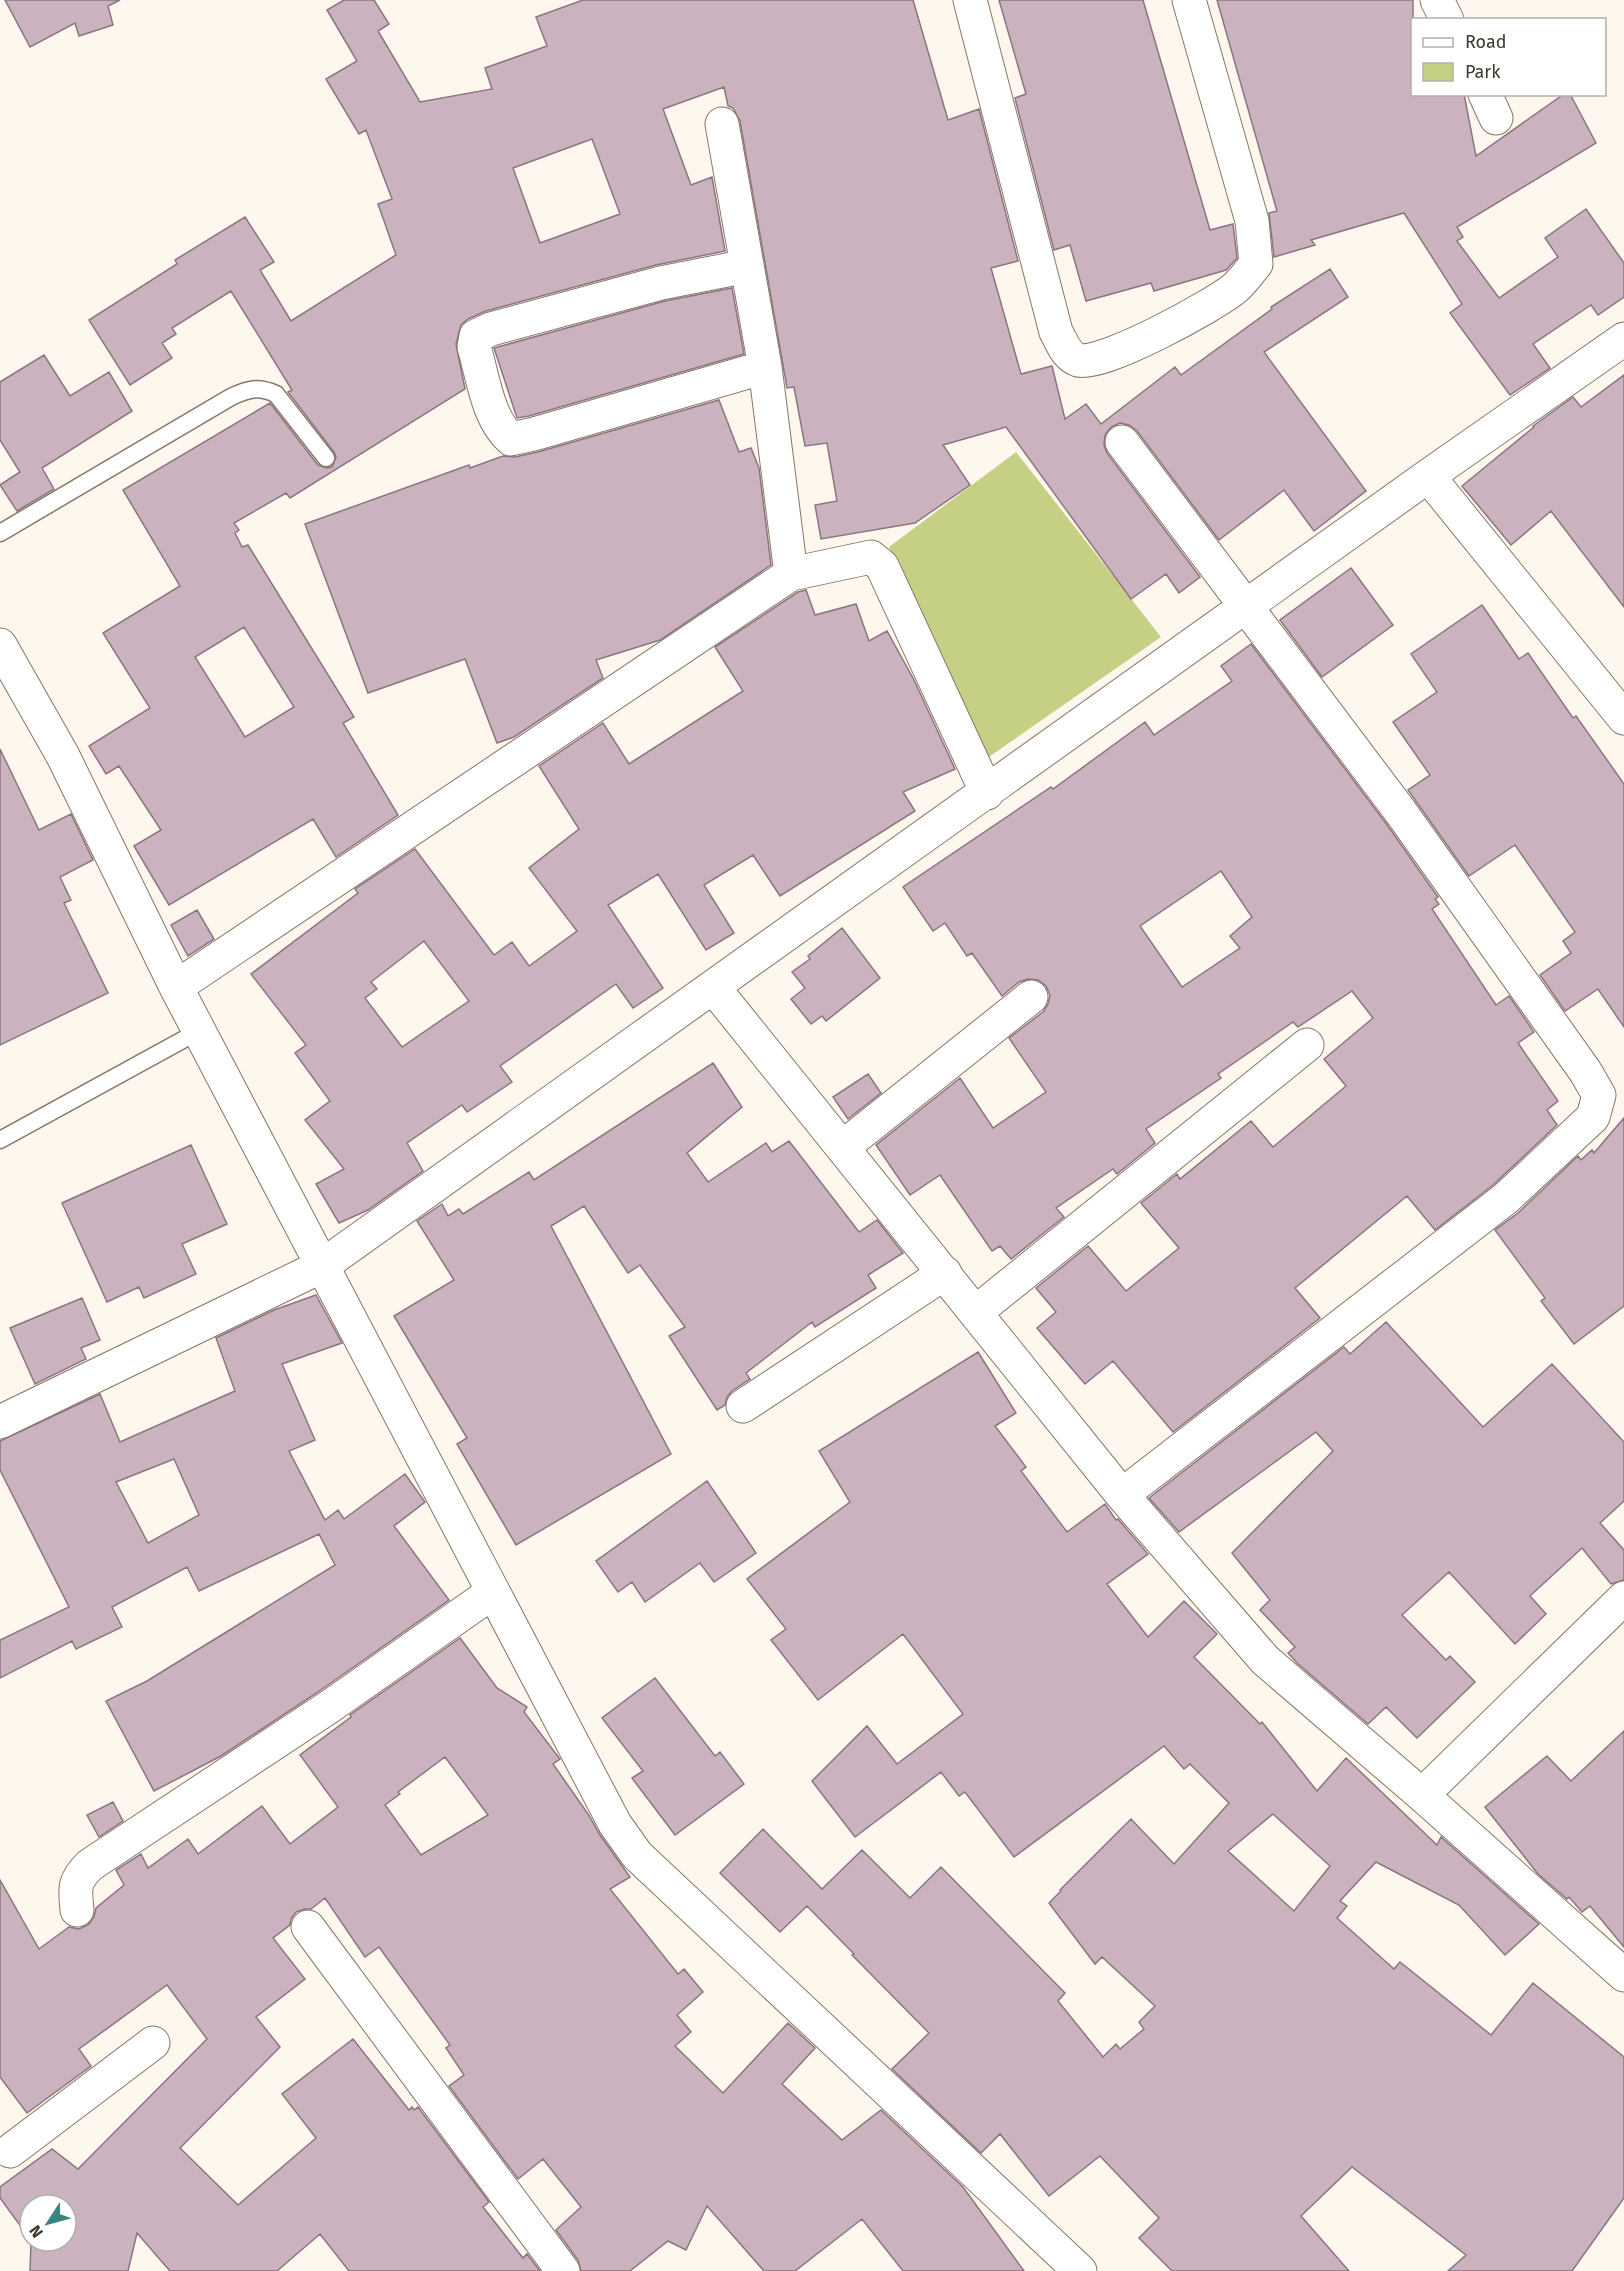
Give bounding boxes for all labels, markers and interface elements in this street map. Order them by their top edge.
legend [1411,18,1606,96]
text: Road [1465,31,1507,53]
text: Park [1465,61,1501,83]
north arrow [18,2193,78,2253]
text: N [25,2222,47,2241]

